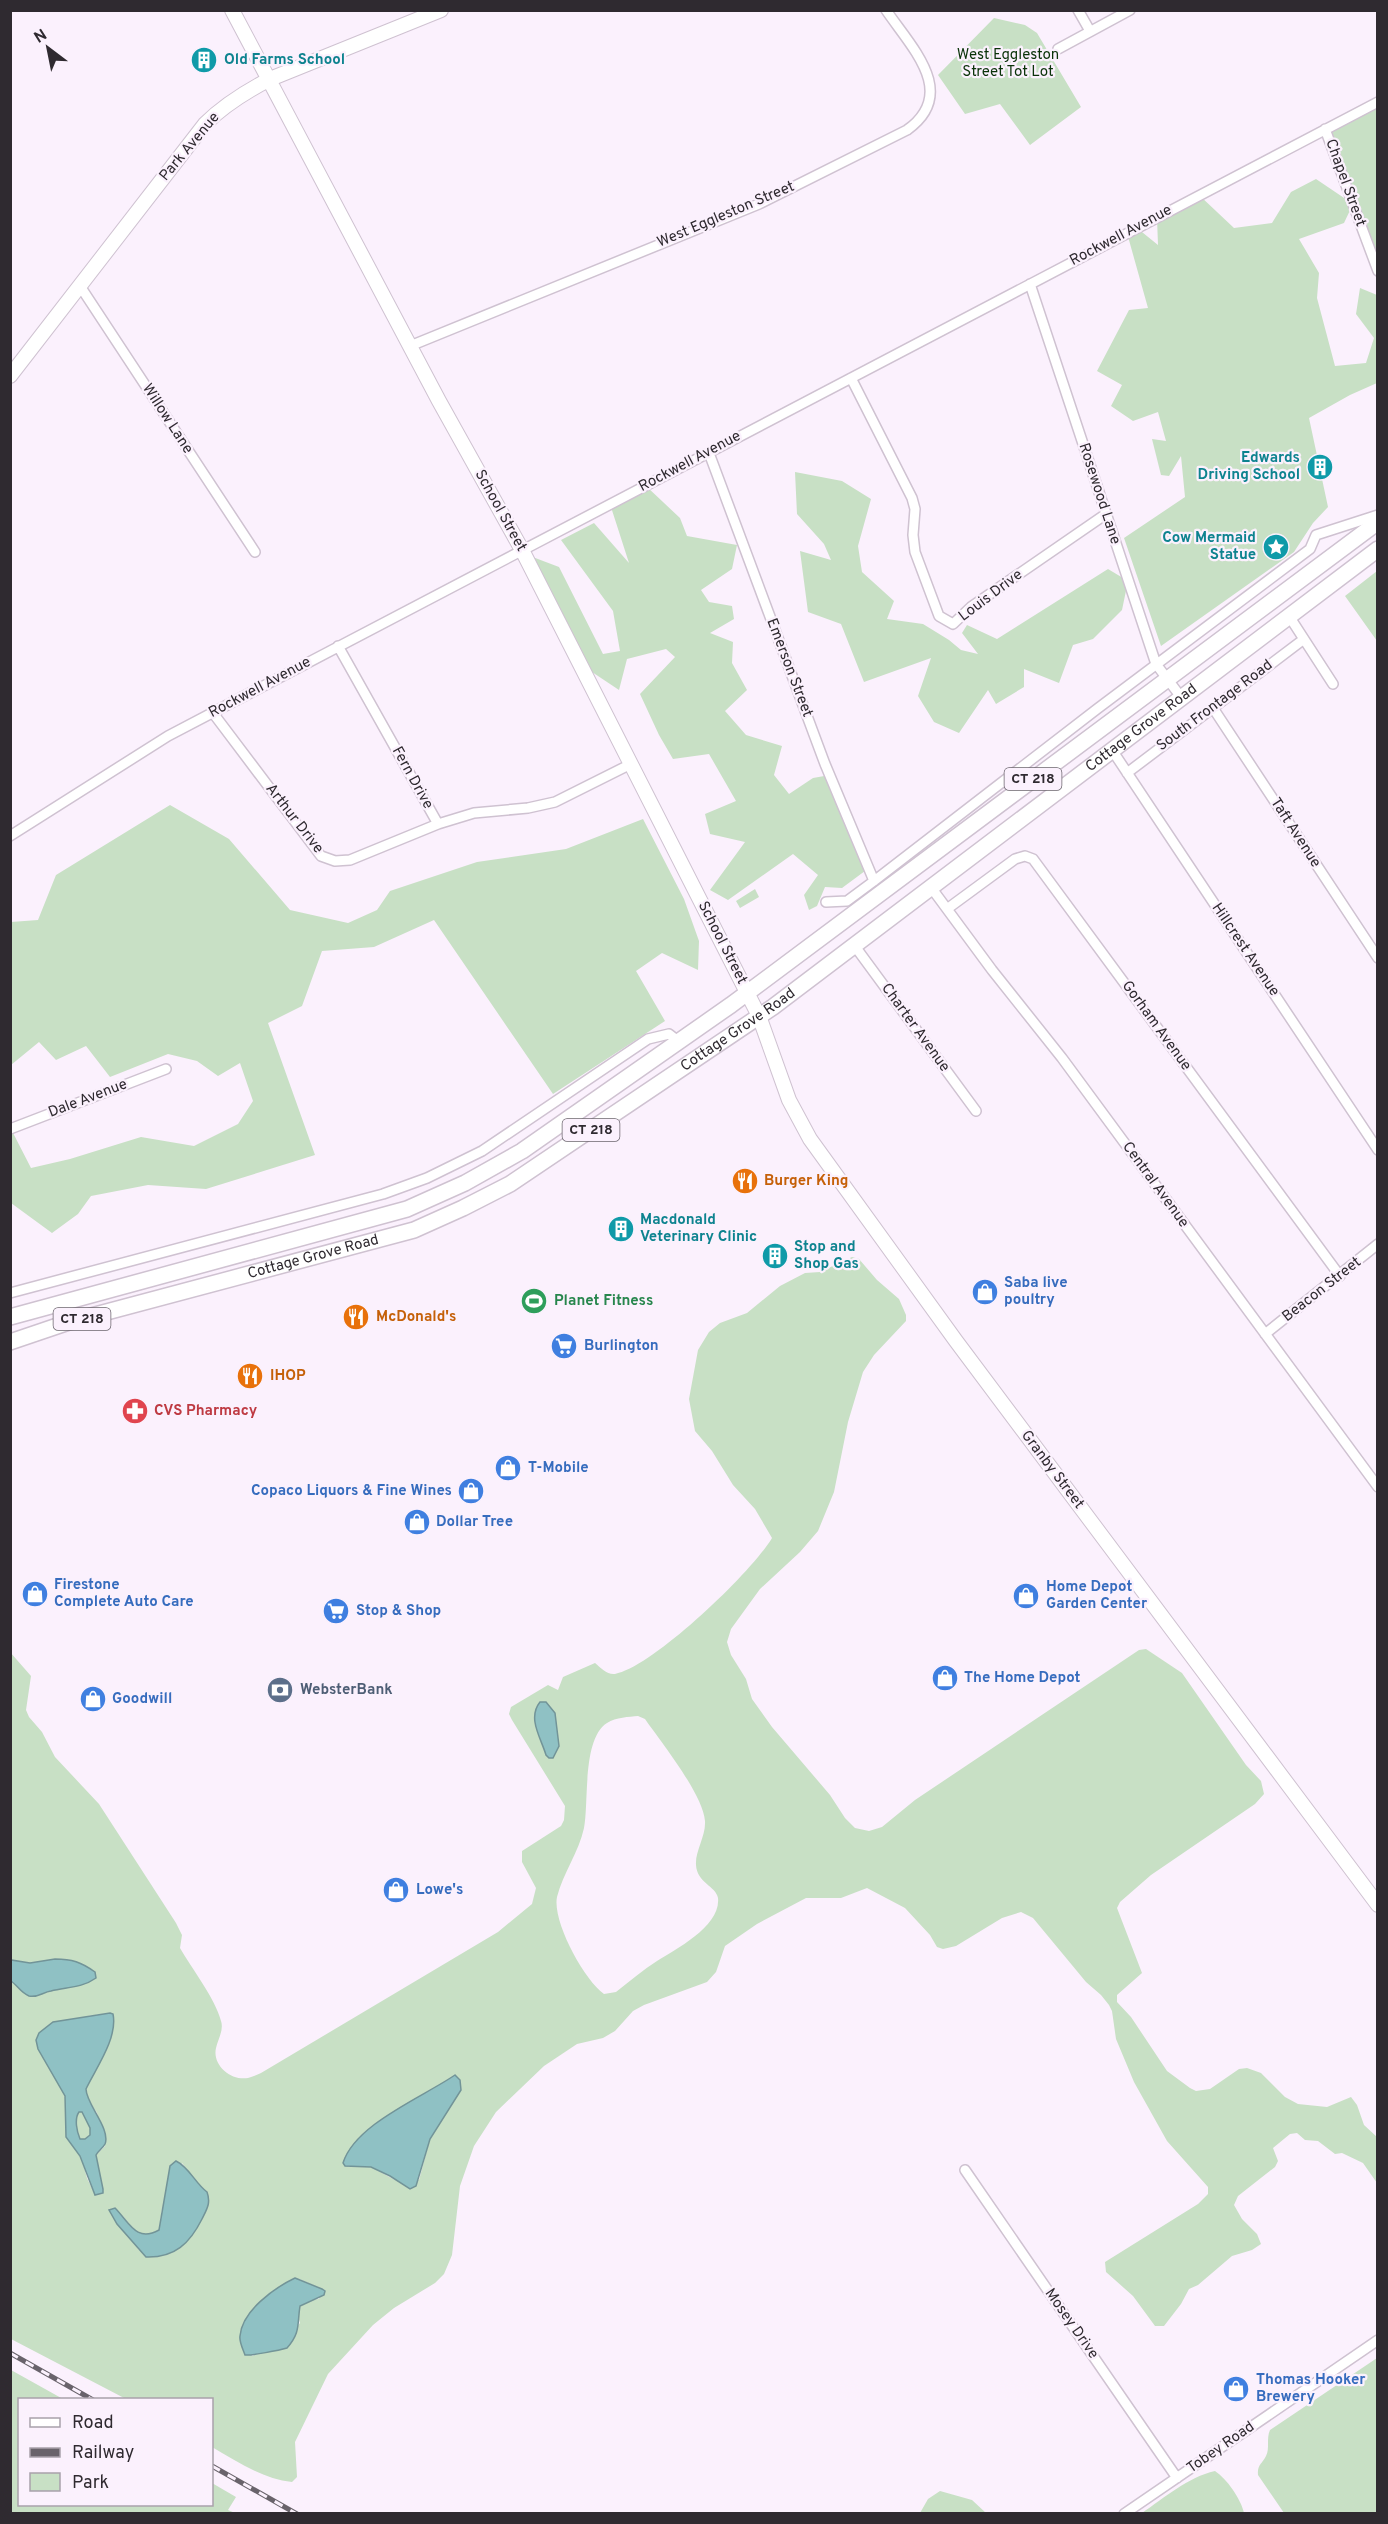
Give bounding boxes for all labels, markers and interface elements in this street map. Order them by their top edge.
north arrow [18,18,78,78]
text: N [31,25,51,49]
building icon: Old Farms School [189,45,219,75]
park label: West Eggleston Street Tot Lot [957,46,1059,82]
place label: Old Farms School [224,51,345,70]
street label: Park Avenue [156,109,224,185]
street label: Chapel Street [1320,137,1370,229]
street label: West Eggleston Street [654,177,798,253]
street label: Rockwell Avenue [1067,201,1175,271]
street label: Willow Lane [137,380,197,458]
street label: Rockwell Avenue [636,427,744,497]
street label: Rosewood Lane [1074,441,1124,547]
place label: Edwards Driving School [1197,449,1300,485]
building icon: Edwards Driving School [1305,452,1335,482]
street label: School Street [470,467,530,555]
place label: Cow Mermaid Statue [1162,529,1256,565]
place icon: Cow Mermaid Statue [1261,532,1291,562]
street label: Louis Drive [955,566,1027,626]
street label: Emerson Street [761,616,817,720]
street label: Rockwell Avenue [206,653,314,723]
street label: South Frontage Road [1153,656,1277,756]
street label: Cottage Grove Road [1082,680,1201,776]
street label: Fern Drive [387,743,437,813]
road number: CT 218 [1004,768,1062,790]
street label: Arthur Drive [261,780,327,858]
street label: Taft Avenue [1265,794,1325,872]
street label: School Street [693,898,751,988]
street label: Hillcrest Avenue [1207,900,1283,1000]
street label: Gorham Avenue [1117,977,1195,1075]
street label: Charter Avenue [876,980,954,1076]
street label: Cottage Grove Road [677,984,799,1076]
street label: Dale Avenue [46,1075,130,1123]
road number: CT 218 [562,1119,620,1141]
street label: Central Avenue [1117,1138,1193,1232]
restaurant icon: Burger King [730,1166,760,1196]
place label: Burger King [764,1172,849,1191]
place label: Macdonald Veterinary Clinic [640,1211,757,1247]
building icon: Macdonald Veterinary Clinic [606,1214,636,1244]
street label: Cottage Grove Road [245,1230,381,1283]
place label: Stop and Shop Gas [794,1238,859,1274]
building icon: Stop and Shop Gas [760,1241,790,1271]
street label: Beacon Street [1279,1253,1365,1327]
place label: Saba live poultry [1004,1274,1068,1310]
shop icon: Saba live poultry [970,1277,1000,1307]
sports icon: Planet Fitness [519,1286,549,1316]
place label: Planet Fitness [554,1292,653,1311]
restaurant icon: McDonald's [341,1302,371,1332]
road number: CT 218 [54,1308,110,1330]
place label: McDonald's [376,1308,456,1327]
supermarket icon: Burlington [549,1331,579,1361]
place label: Burlington [584,1337,659,1356]
restaurant icon: IHOP [235,1361,265,1391]
place label: IHOP [270,1367,306,1386]
pharmacy icon: CVS Pharmacy [120,1396,150,1426]
place label: CVS Pharmacy [154,1402,258,1421]
street label: Granby Street [1016,1427,1088,1513]
shop icon: T-Mobile [493,1453,523,1483]
place label: T-Mobile [528,1459,589,1478]
shop icon: Copaco Liquors & Fine Wines [456,1476,486,1506]
place label: Copaco Liquors & Fine Wines [251,1482,452,1501]
shop icon: Dollar Tree [402,1507,432,1537]
place label: Dollar Tree [436,1513,513,1532]
place label: Firestone Complete Auto Care [54,1576,194,1612]
place label: Home Depot Garden Center [1046,1578,1148,1614]
shop icon: Firestone Complete Auto Care [20,1579,50,1609]
shop icon: Home Depot Garden Center [1011,1581,1041,1611]
supermarket icon: Stop & Shop [321,1596,351,1626]
place label: Stop & Shop [356,1602,441,1621]
shop icon: The Home Depot [930,1663,960,1693]
place label: The Home Depot [964,1669,1081,1688]
bank icon: WebsterBank [265,1675,295,1705]
place label: WebsterBank [300,1681,393,1700]
shop icon: Goodwill [78,1684,108,1714]
place label: Goodwill [112,1690,172,1709]
shop icon: Lowe's [381,1875,411,1905]
place label: Lowe's [416,1881,463,1900]
street label: Mosey Drive [1040,2285,1102,2363]
place label: Thomas Hooker Brewery [1256,2371,1366,2407]
shop icon: Thomas Hooker Brewery [1221,2374,1251,2404]
legend [18,2398,213,2506]
text: Road [72,2412,114,2435]
street label: Tobey Road [1183,2418,1259,2478]
text: Railway [72,2442,134,2465]
text: Park [72,2472,109,2495]

